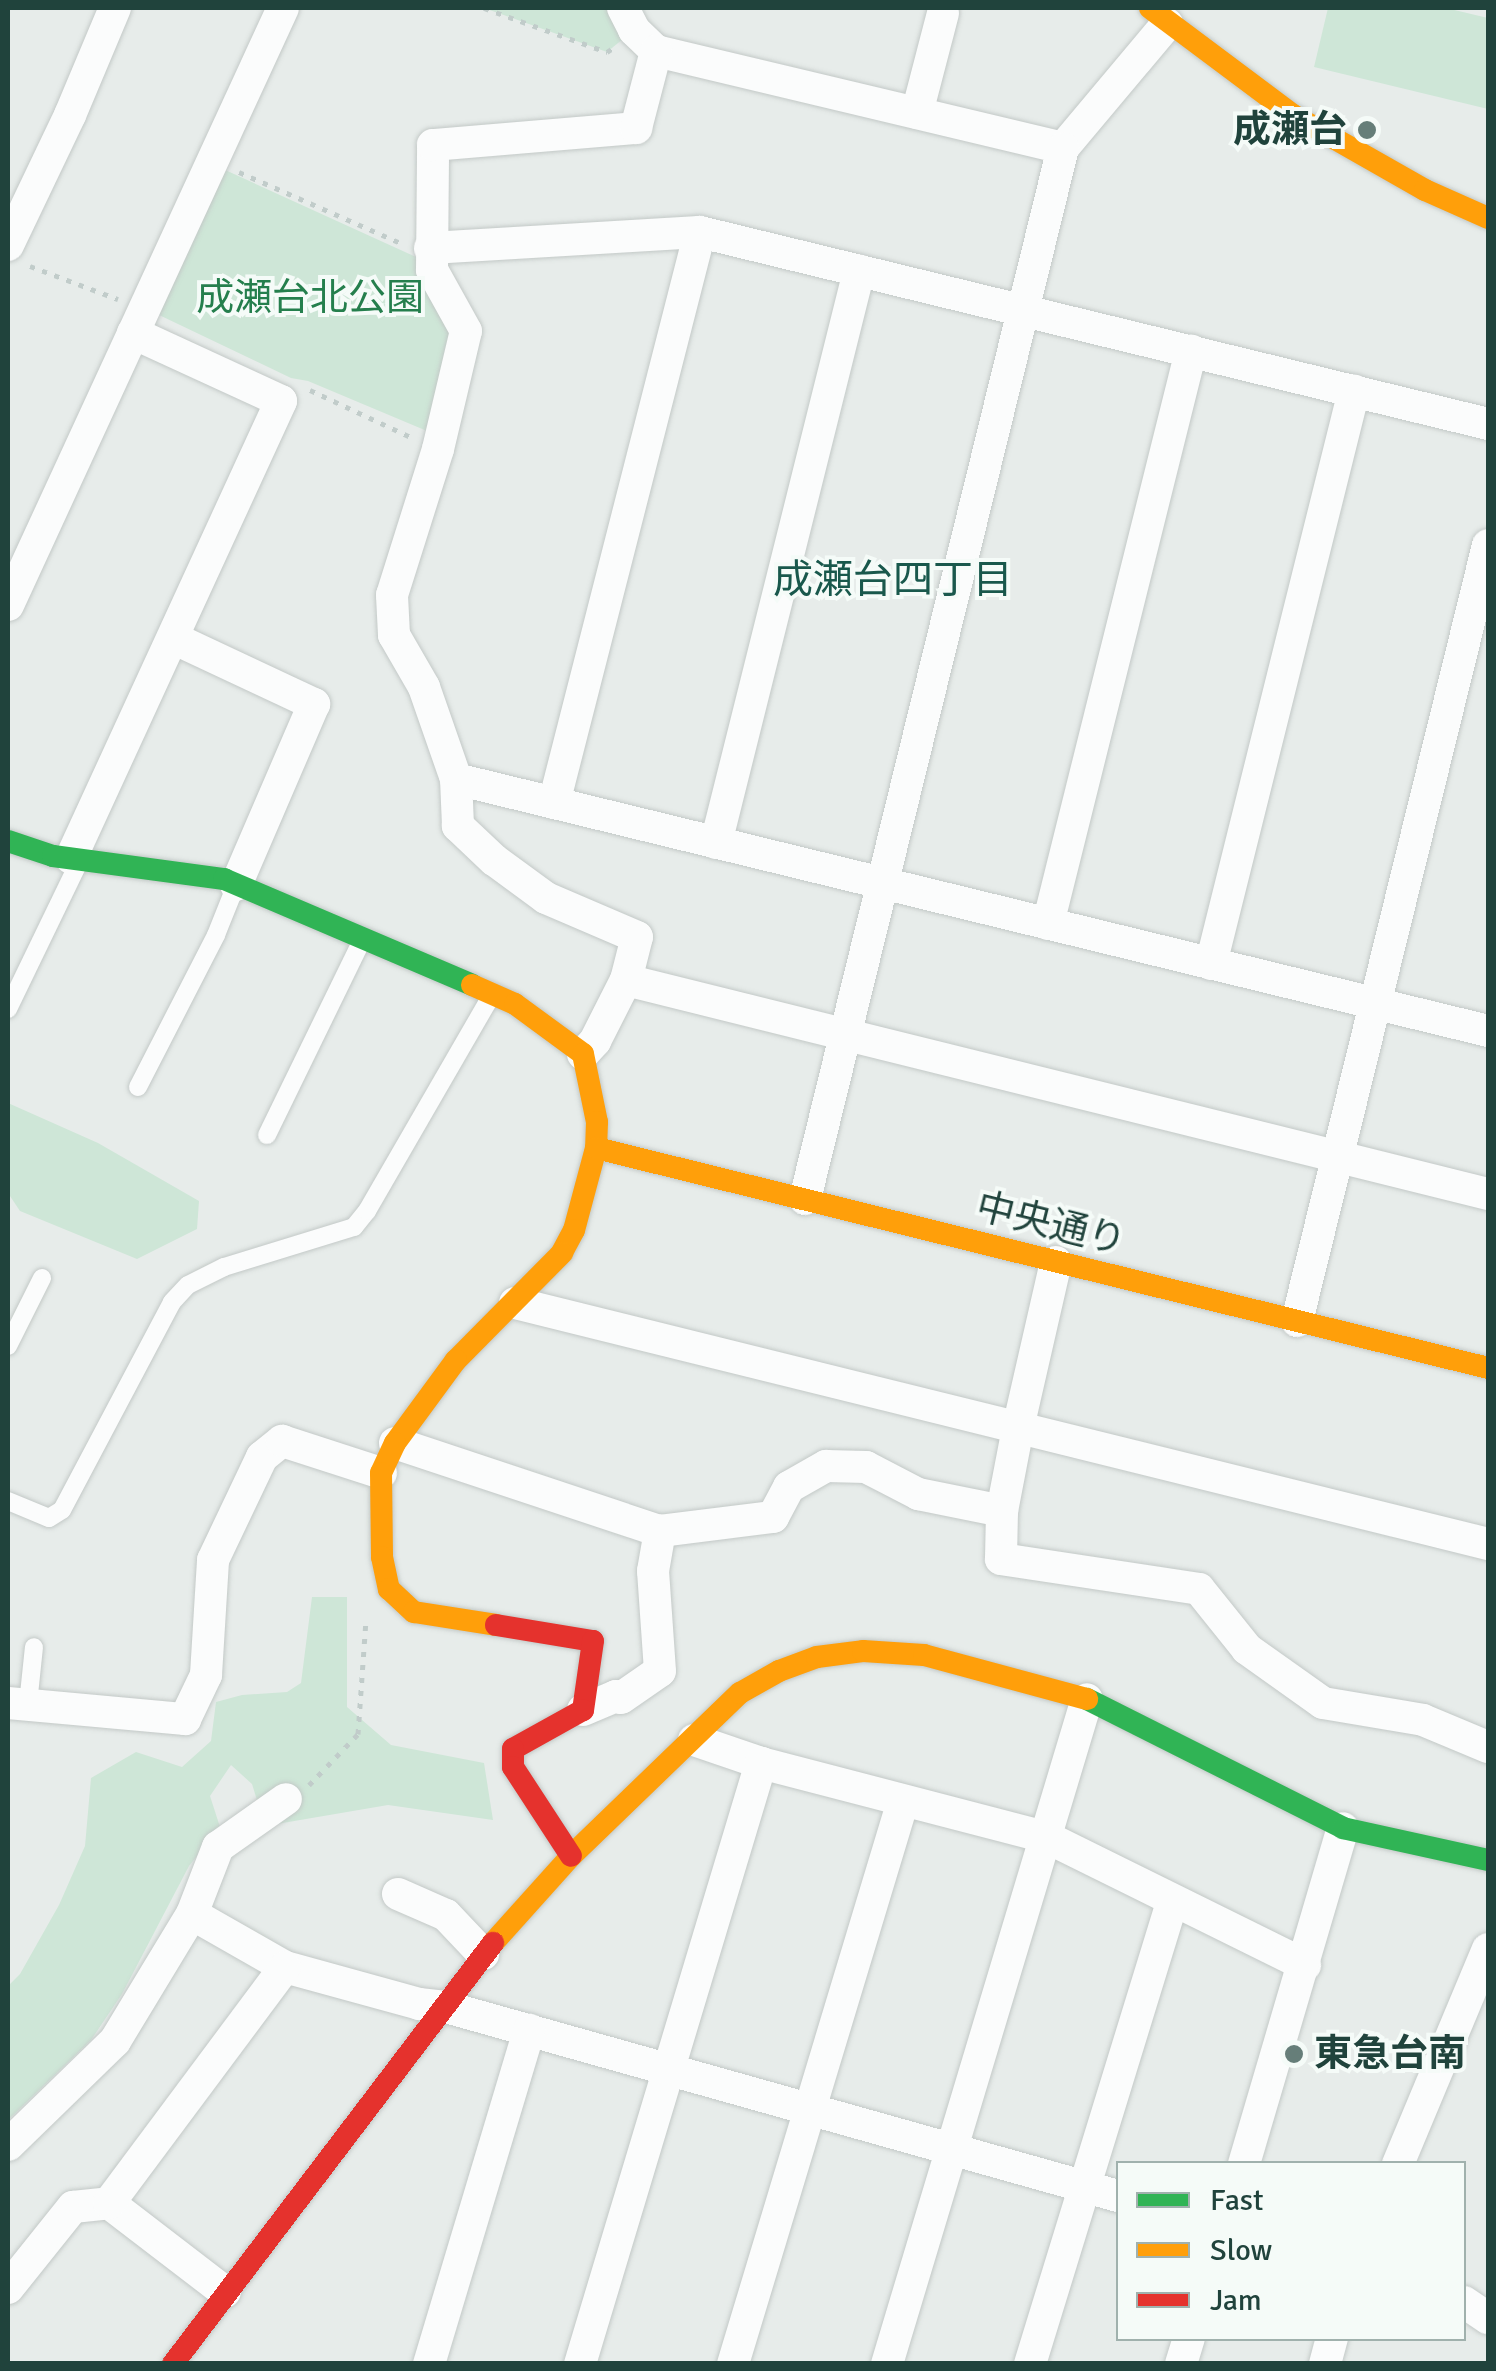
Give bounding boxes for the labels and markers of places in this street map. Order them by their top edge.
place label: 成瀬台 [1233,107,1347,153]
marker: 成瀬台 [1356,119,1378,141]
place label: 東急台南 [1314,2031,1466,2077]
marker: 東急台南 [1283,2043,1305,2065]

